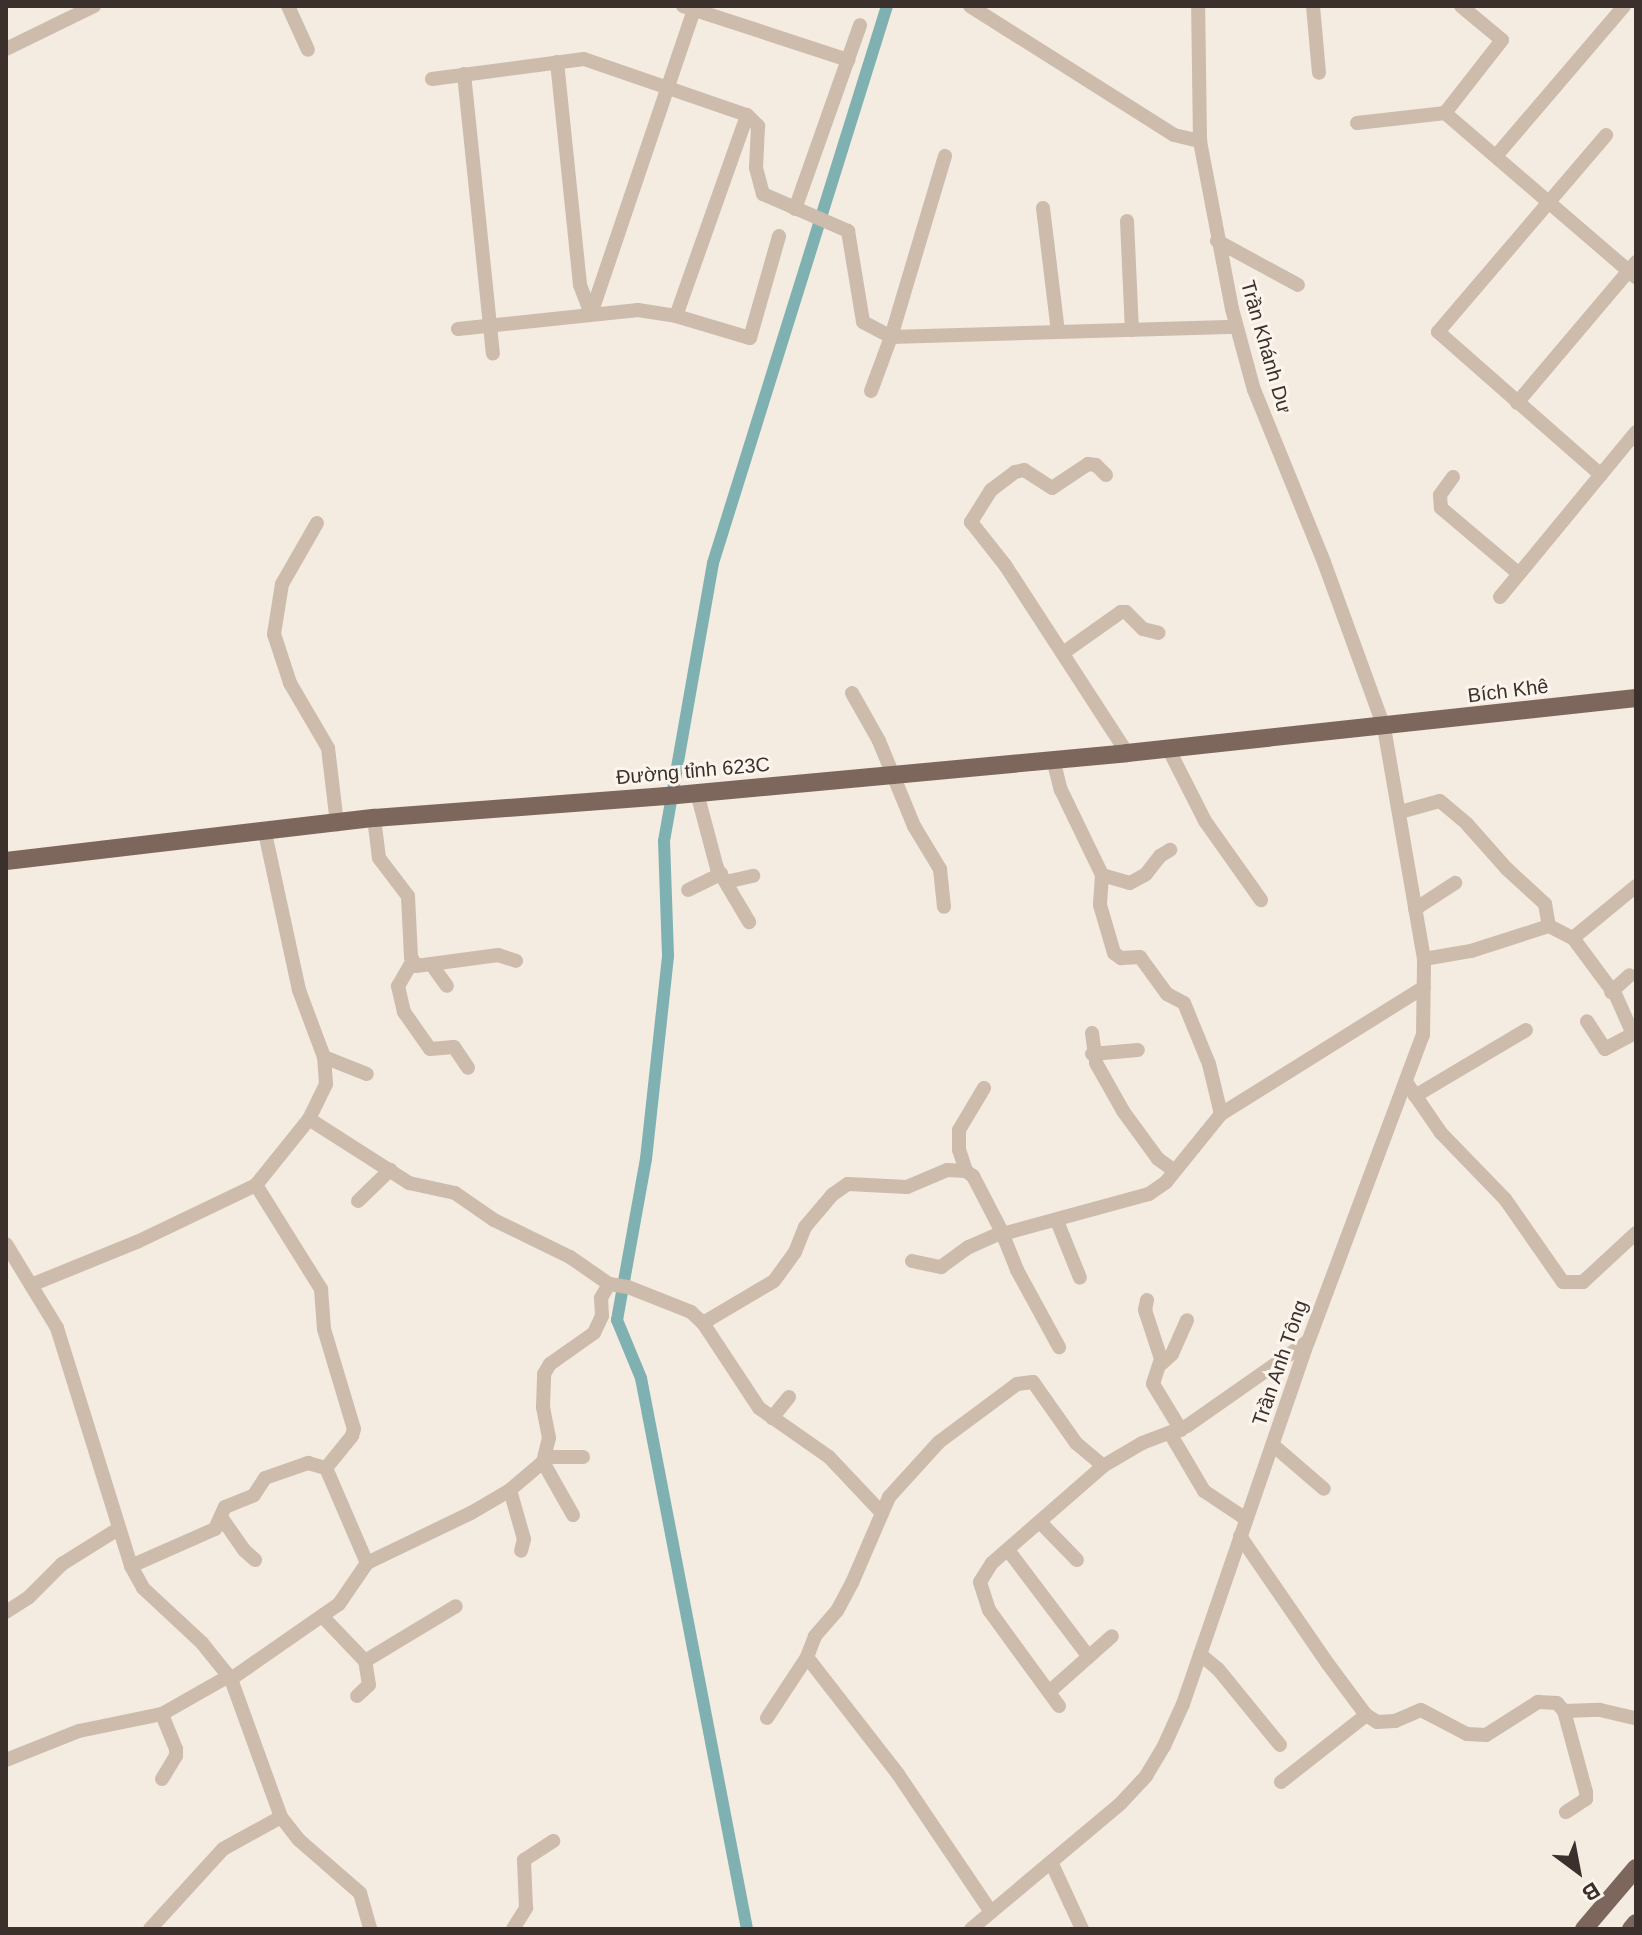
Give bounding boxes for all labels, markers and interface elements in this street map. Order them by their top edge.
street label: Trần Khánh Dư [1236,278,1296,416]
street label: Bích Khê [1466,674,1550,708]
street label: Đường tỉnh 623C [615,752,771,790]
street label: Trần Anh Tông [1247,1296,1313,1430]
north arrow [1538,1831,1618,1911]
text: B [1578,1877,1604,1907]

